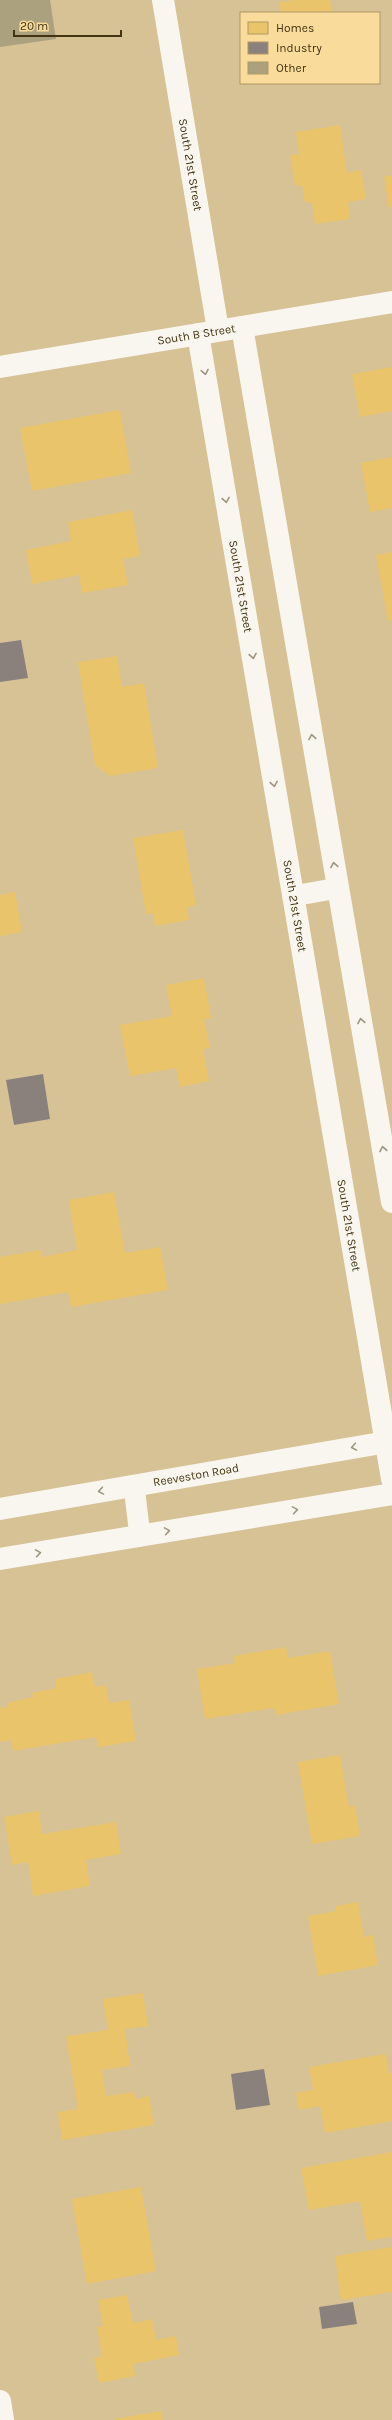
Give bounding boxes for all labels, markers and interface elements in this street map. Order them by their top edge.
scale bar [14,12,121,38]
legend [240,12,380,84]
text: 20 m [20,19,48,33]
text: Homes [276,21,314,35]
text: Industry [276,41,322,55]
text: Other [276,61,307,75]
street label: South 21st Street [176,118,205,212]
street label: South B Street [156,321,237,348]
one-way arrow [200,369,208,375]
one-way arrow [221,497,230,503]
street label: South 21st Street [226,539,256,634]
one-way arrow [248,653,256,659]
one-way arrow [308,734,317,740]
one-way arrow [269,781,278,787]
street label: South 21st Street [280,859,310,954]
one-way arrow [331,862,339,869]
one-way arrow [357,1018,366,1024]
one-way arrow [379,1146,388,1152]
street label: South 21st Street [334,1178,364,1273]
one-way arrow [350,1443,357,1451]
street label: Reeveston Road [152,1461,240,1489]
one-way arrow [98,1486,104,1495]
one-way arrow [292,1506,298,1515]
one-way arrow [164,1527,170,1536]
one-way arrow [35,1549,42,1557]

